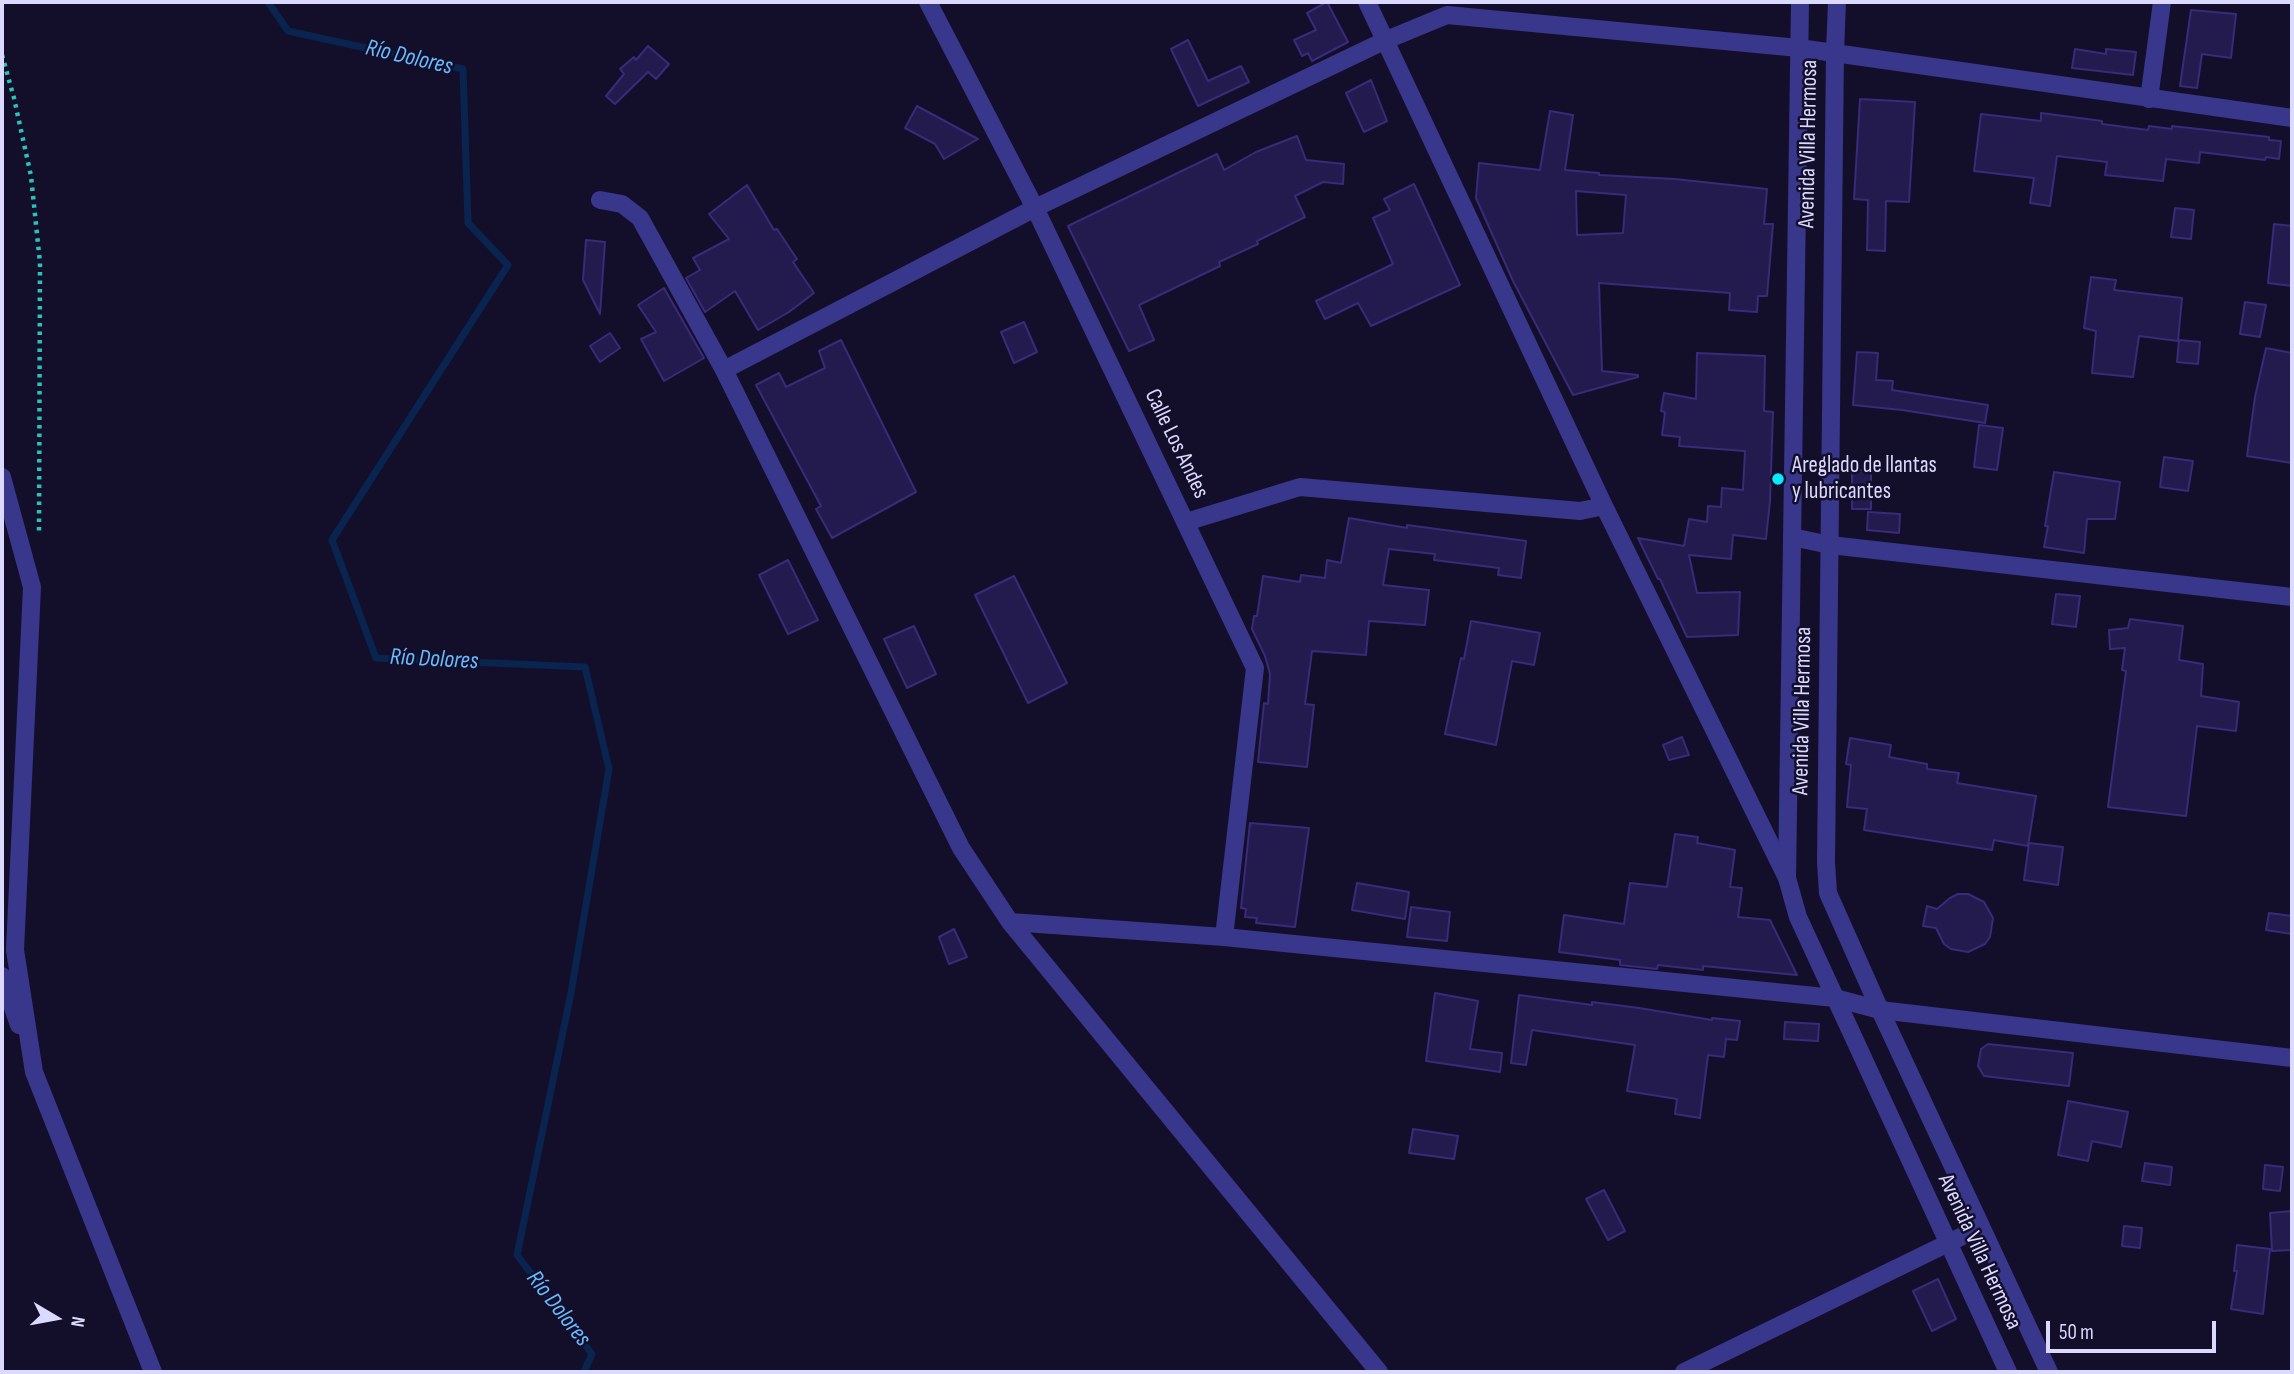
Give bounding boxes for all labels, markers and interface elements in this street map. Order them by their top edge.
water label: Río Dolores [363,34,455,82]
street label: Avenida Villa Hermosa [1794,60,1824,228]
street label: Calle Los Andes [1138,385,1214,503]
place label: Areglado de llantas y lubricantes [1792,452,1937,506]
marker: Areglado de llantas y lubricantes [1770,471,1786,487]
street label: Avenida Villa Hermosa [1788,627,1818,795]
water label: Río Dolores [389,643,479,677]
street label: Avenida Villa Hermosa [1931,1170,2027,1334]
water label: Río Dolores [519,1265,597,1353]
north arrow [21,1283,91,1353]
scale bar [2049,1308,2219,1352]
text: N [65,1315,89,1329]
text: 50 m [2059,1320,2094,1345]

